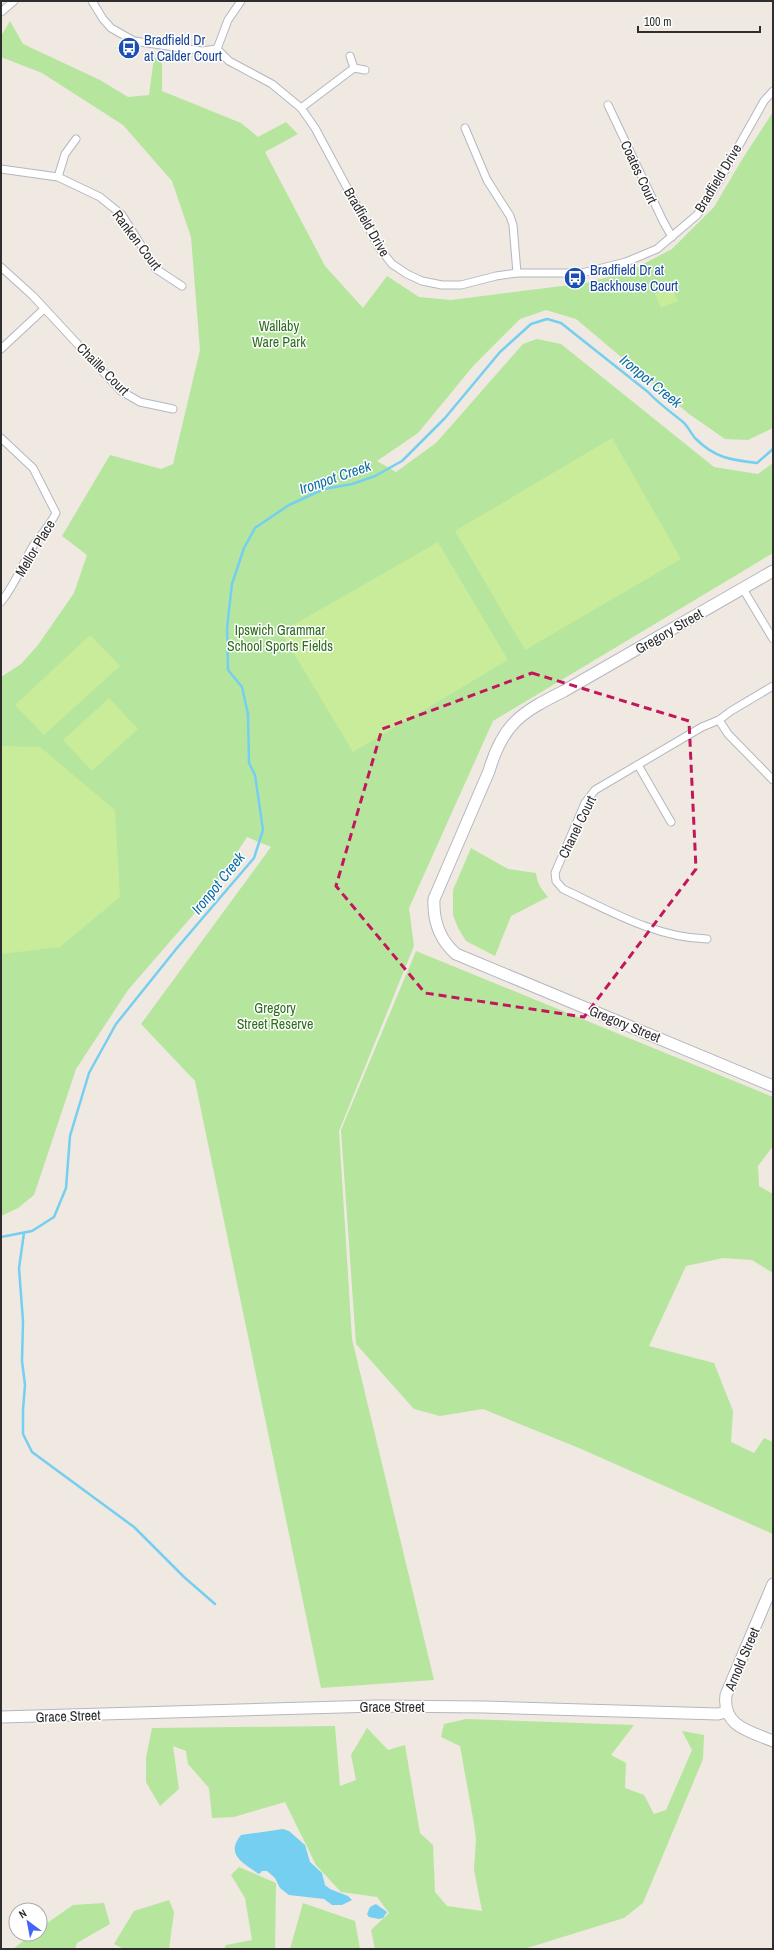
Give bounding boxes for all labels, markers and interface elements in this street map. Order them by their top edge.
scale bar [638,8,760,34]
text: 100 m [644,14,671,30]
place label: Bradfield Dr at Calder Court [144,31,222,65]
bus stop icon: Bradfield Dr at Calder Court [116,35,142,61]
street label: Coates Court [617,138,661,206]
street label: Bradfield Drive [691,141,745,215]
street label: Bradfield Drive [340,184,394,260]
street label: Ranken Court [108,206,166,274]
place label: Bradfield Dr at Backhouse Court [590,261,678,295]
bus stop icon: Bradfield Dr at Backhouse Court [562,265,588,291]
park label: Wallaby Ware Park [252,317,306,351]
street label: Chaille Court [73,339,133,399]
water label: Ironpot Creek [615,349,687,413]
water label: Ironpot Creek [296,455,374,499]
street label: Mellor Place [11,516,59,580]
street label: Gregory Street [632,604,706,658]
park label: Ipswich Grammar School Sports Fields [227,621,333,655]
street label: Chanel Court [554,793,600,861]
water label: Ironpot Creek [186,847,250,919]
park label: Gregory Street Reserve [237,999,313,1033]
street label: Gregory Street [587,1002,663,1046]
street label: Arnold Street [720,1625,763,1694]
street label: Grace Street [359,1698,425,1716]
street label: Grace Street [35,1706,101,1726]
north arrow [8,1902,48,1942]
text: N [16,1906,29,1921]

